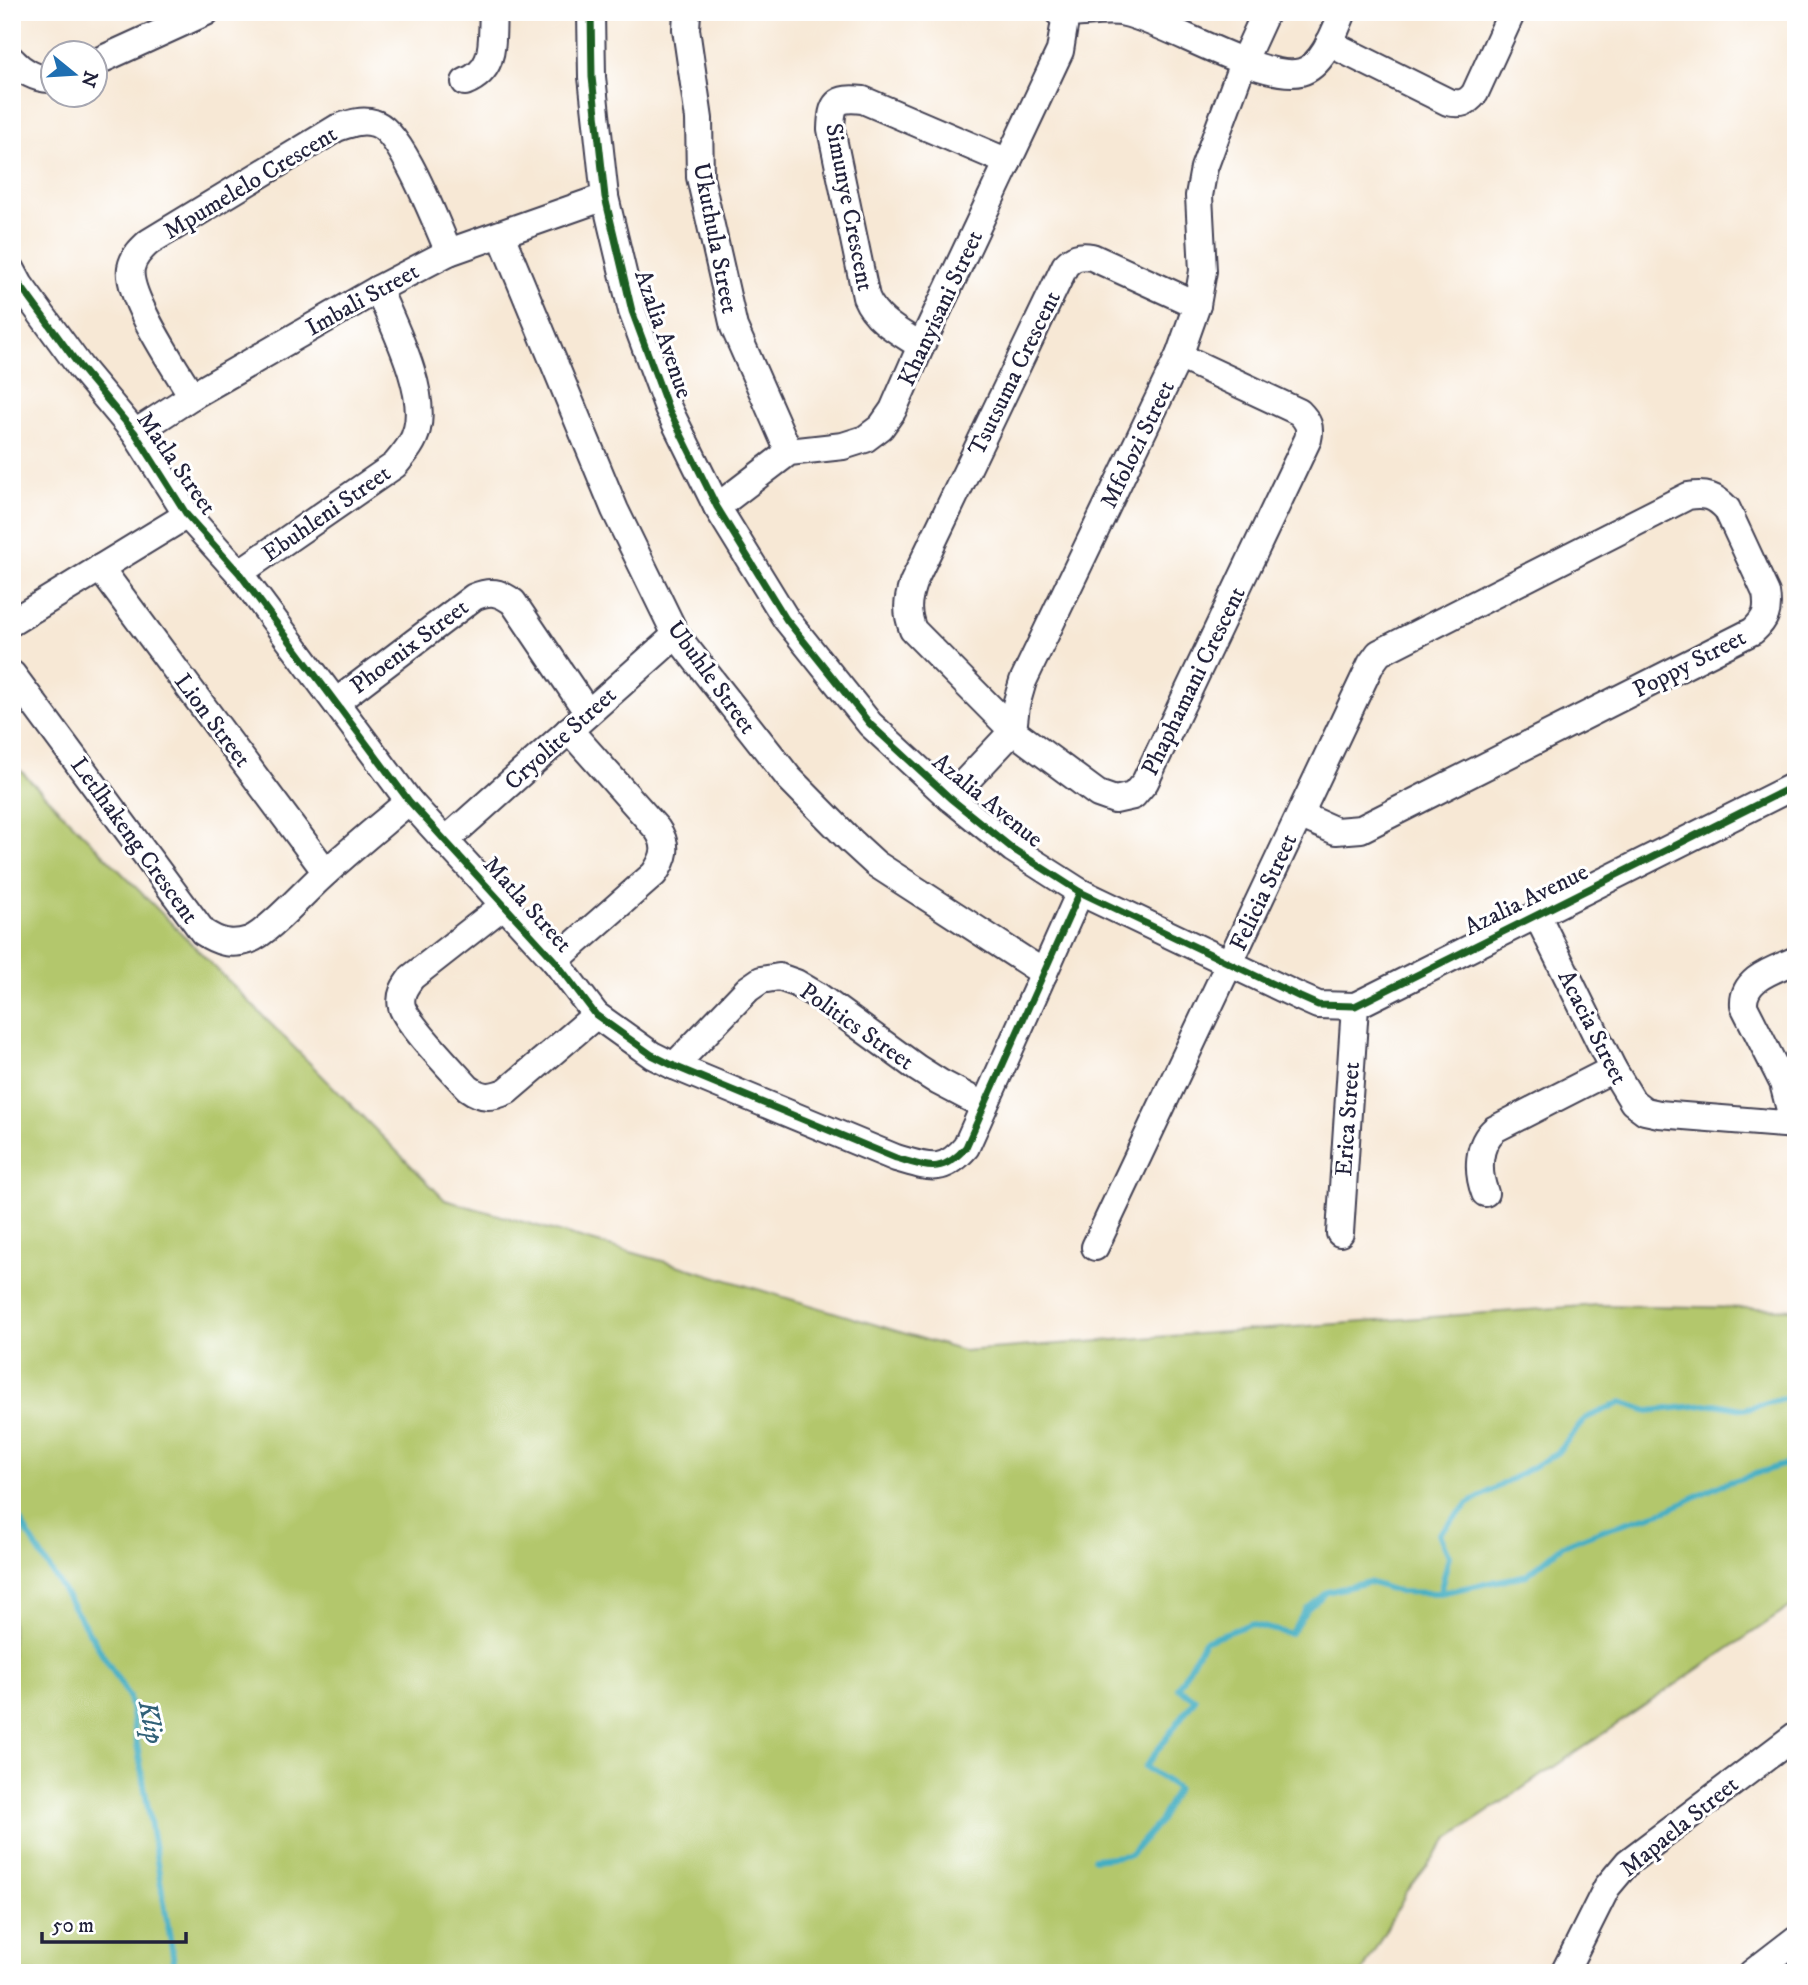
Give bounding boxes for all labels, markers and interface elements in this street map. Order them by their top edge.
north arrow [38,38,108,108]
text: N [75,68,102,90]
street label: Mpumelelo Crescent [158,119,343,247]
street label: Simunye Crescent [818,121,880,294]
street label: Ukuthula Street [686,160,744,316]
street label: Khanyisani Street [892,225,990,391]
street label: Imbali Street [301,256,425,343]
street label: Azalia Avenue [627,266,699,403]
street label: Tsutsuma Crescent [962,286,1068,461]
street label: Mfolozi Street [1094,375,1182,513]
street label: Matla Street [130,406,223,521]
street label: Ebuhleni Street [256,458,397,569]
street label: Phaphamani Crescent [1135,582,1253,781]
street label: Phoenix Street [344,592,475,701]
street label: Ubuhle Street [660,615,763,740]
street label: Poppy Street [1628,623,1751,705]
street label: Lion Street [167,668,257,774]
street label: Cryolite Street [498,680,623,797]
street label: Azalia Avenue [926,747,1049,855]
street label: Letlhakeng Crescent [64,751,205,930]
street label: Felicia Street [1224,829,1304,956]
street label: Matla Street [476,850,578,959]
street label: Azalia Avenue [1460,857,1593,943]
street label: Acacia Street [1550,965,1634,1090]
street label: Politics Street [794,977,920,1077]
street label: Erica Street [1329,1061,1367,1177]
water label: Klip [130,1697,171,1747]
street label: Mapaela Street [1614,1770,1745,1884]
scale bar [42,1901,186,1945]
text: 50 m [52,1913,94,1939]

